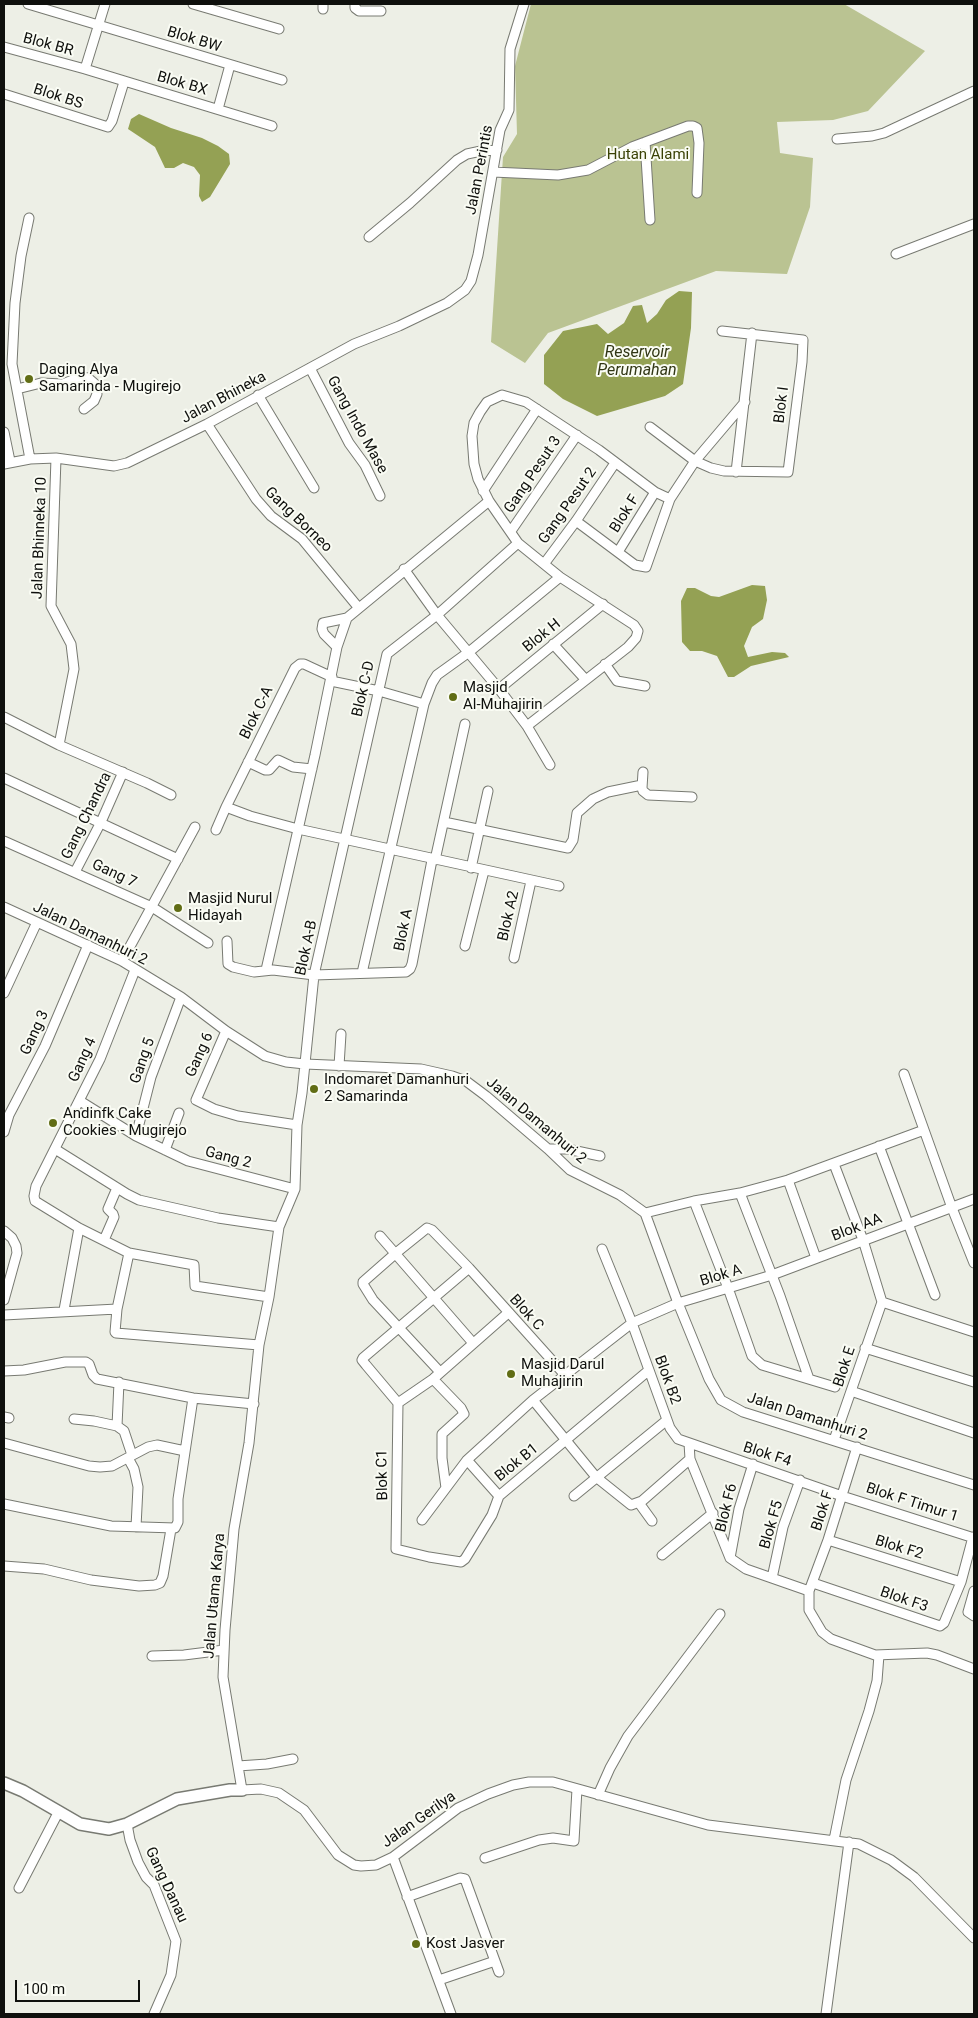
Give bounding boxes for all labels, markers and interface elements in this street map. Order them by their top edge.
street label: Blok BW [165,23,223,57]
street label: Blok BR [21,30,75,60]
street label: Blok BX [155,68,209,100]
street label: Blok BS [31,81,85,113]
street label: Jalan Perintis [462,124,498,216]
park label: Hutan Alami [607,146,689,164]
water label: Reservoir Perumahan [597,343,677,381]
place label: Daging Alya Samarinda - Mugirejo [39,361,181,396]
street label: Jalan Bhineka [178,368,270,428]
marker: Daging Alya Samarinda - Mugirejo [23,373,35,385]
street label: Gang Indo Mase [323,373,391,477]
street label: Blok I [771,386,793,424]
street label: Gang Pesut 3 [501,433,565,517]
street label: Gang Pesut 2 [535,464,601,548]
street label: Jalan Bhinneka 10 [29,477,51,599]
street label: Gang Borneo [261,483,335,557]
street label: Blok F [606,492,644,536]
street label: Blok H [519,615,565,657]
street label: Blok C-D [349,659,379,719]
place label: Masjid Al-Muhajirin [463,679,543,714]
street label: Blok C-A [237,684,277,742]
marker: Masjid Al-Muhajirin [447,691,459,703]
street label: Gang Chandra [58,770,116,862]
street label: Gang 7 [89,856,139,892]
street label: Blok A2 [494,889,524,943]
place label: Masjid Nurul Hidayah [188,890,272,925]
street label: Jalan Damanhuri 2 [30,898,150,970]
marker: Masjid Nurul Hidayah [172,902,184,914]
street label: Blok A [391,907,417,953]
street label: Blok A-B [292,919,322,977]
street label: Gang 3 [17,1008,53,1058]
street label: Gang 6 [182,1030,218,1080]
street label: Gang 4 [65,1035,101,1085]
street label: Gang 5 [127,1036,159,1086]
place label: Indomaret Damanhuri 2 Samarinda [324,1071,469,1106]
street label: Jalan Damanhuri 2 [482,1074,590,1168]
marker: Indomaret Damanhuri 2 Samarinda [308,1083,320,1095]
place label: Andinfk Cake Cookies - Mugirejo [63,1105,187,1140]
marker: Andinfk Cake Cookies - Mugirejo [47,1117,59,1129]
street label: Gang 2 [203,1143,253,1173]
street label: Blok AA [829,1210,885,1246]
street label: Blok A [698,1261,744,1291]
street label: Blok C [505,1291,547,1335]
street label: Blok E [830,1345,860,1389]
street label: Blok B2 [650,1353,684,1407]
place label: Masjid Darul Muhajirin [521,1356,604,1391]
marker: Masjid Darul Muhajirin [505,1368,517,1380]
street label: Jalan Damanhuri 2 [745,1389,869,1445]
street label: Blok F4 [741,1439,793,1471]
street label: Blok B1 [492,1440,542,1486]
street label: Blok C1 [374,1449,392,1501]
street label: Blok F Timur 1 [864,1480,960,1526]
street label: Blok F6 [712,1482,742,1534]
street label: Blok F [808,1489,838,1533]
street label: Blok F5 [757,1499,787,1551]
street label: Jalan Utama Karya [201,1532,229,1660]
street label: Blok F2 [873,1532,925,1564]
street label: Blok F3 [878,1583,930,1617]
street label: Jalan Gerilya [379,1788,459,1852]
street label: Gang Danau [141,1844,191,1926]
place label: Kost Jasver [426,1935,505,1953]
marker: Kost Jasver [410,1938,422,1950]
scale bar [18,1970,142,2002]
text: 100 m [23,1980,65,1998]

